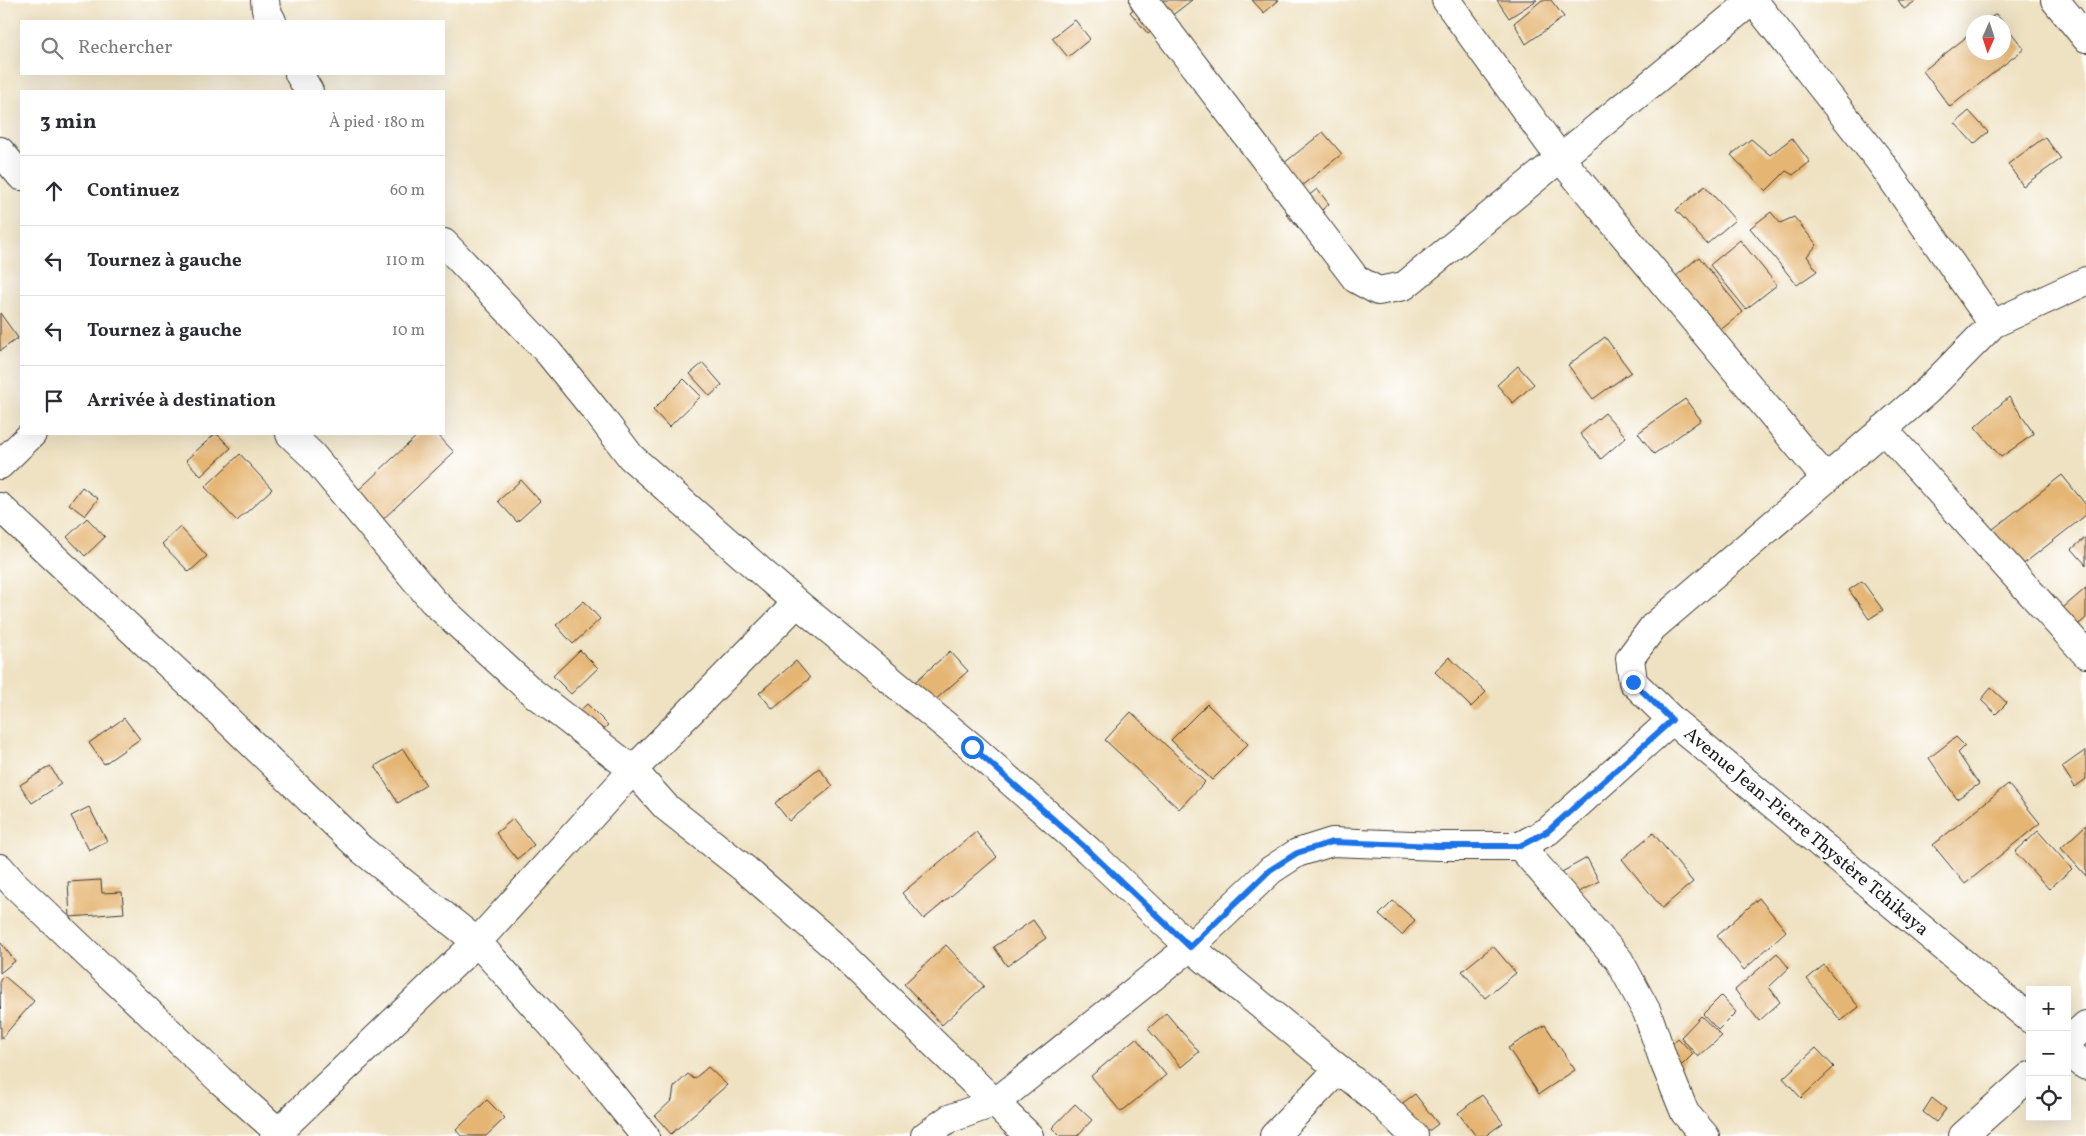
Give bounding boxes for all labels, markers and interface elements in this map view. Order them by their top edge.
north arrow [1966,15,2011,60]
search box [20,20,445,75]
icon: search [38,34,66,62]
text: Rechercher [78,35,172,61]
text: 3 min [40,108,96,137]
text: À pied · 180 m [329,112,425,134]
icon: ahead [40,177,68,205]
text: Continuez [87,178,179,204]
text: 60 m [390,180,425,202]
icon: left [40,247,68,275]
text: Tournez à gauche [87,248,242,274]
text: 110 m [386,250,425,272]
icon: left [40,317,68,345]
text: Tournez à gauche [87,318,242,344]
text: 10 m [392,320,425,342]
icon: arrive [40,387,68,415]
text: Arrivée à destination [87,388,276,414]
route end [1622,671,1645,694]
street label: Avenue Jean-Pierre Thystère Tchikaya [1678,722,1934,942]
route start [961,736,984,759]
map controls [2026,986,2071,1121]
button: + [2026,986,2071,1031]
button: − [2026,1031,2071,1076]
button: locate [2026,1076,2071,1121]

